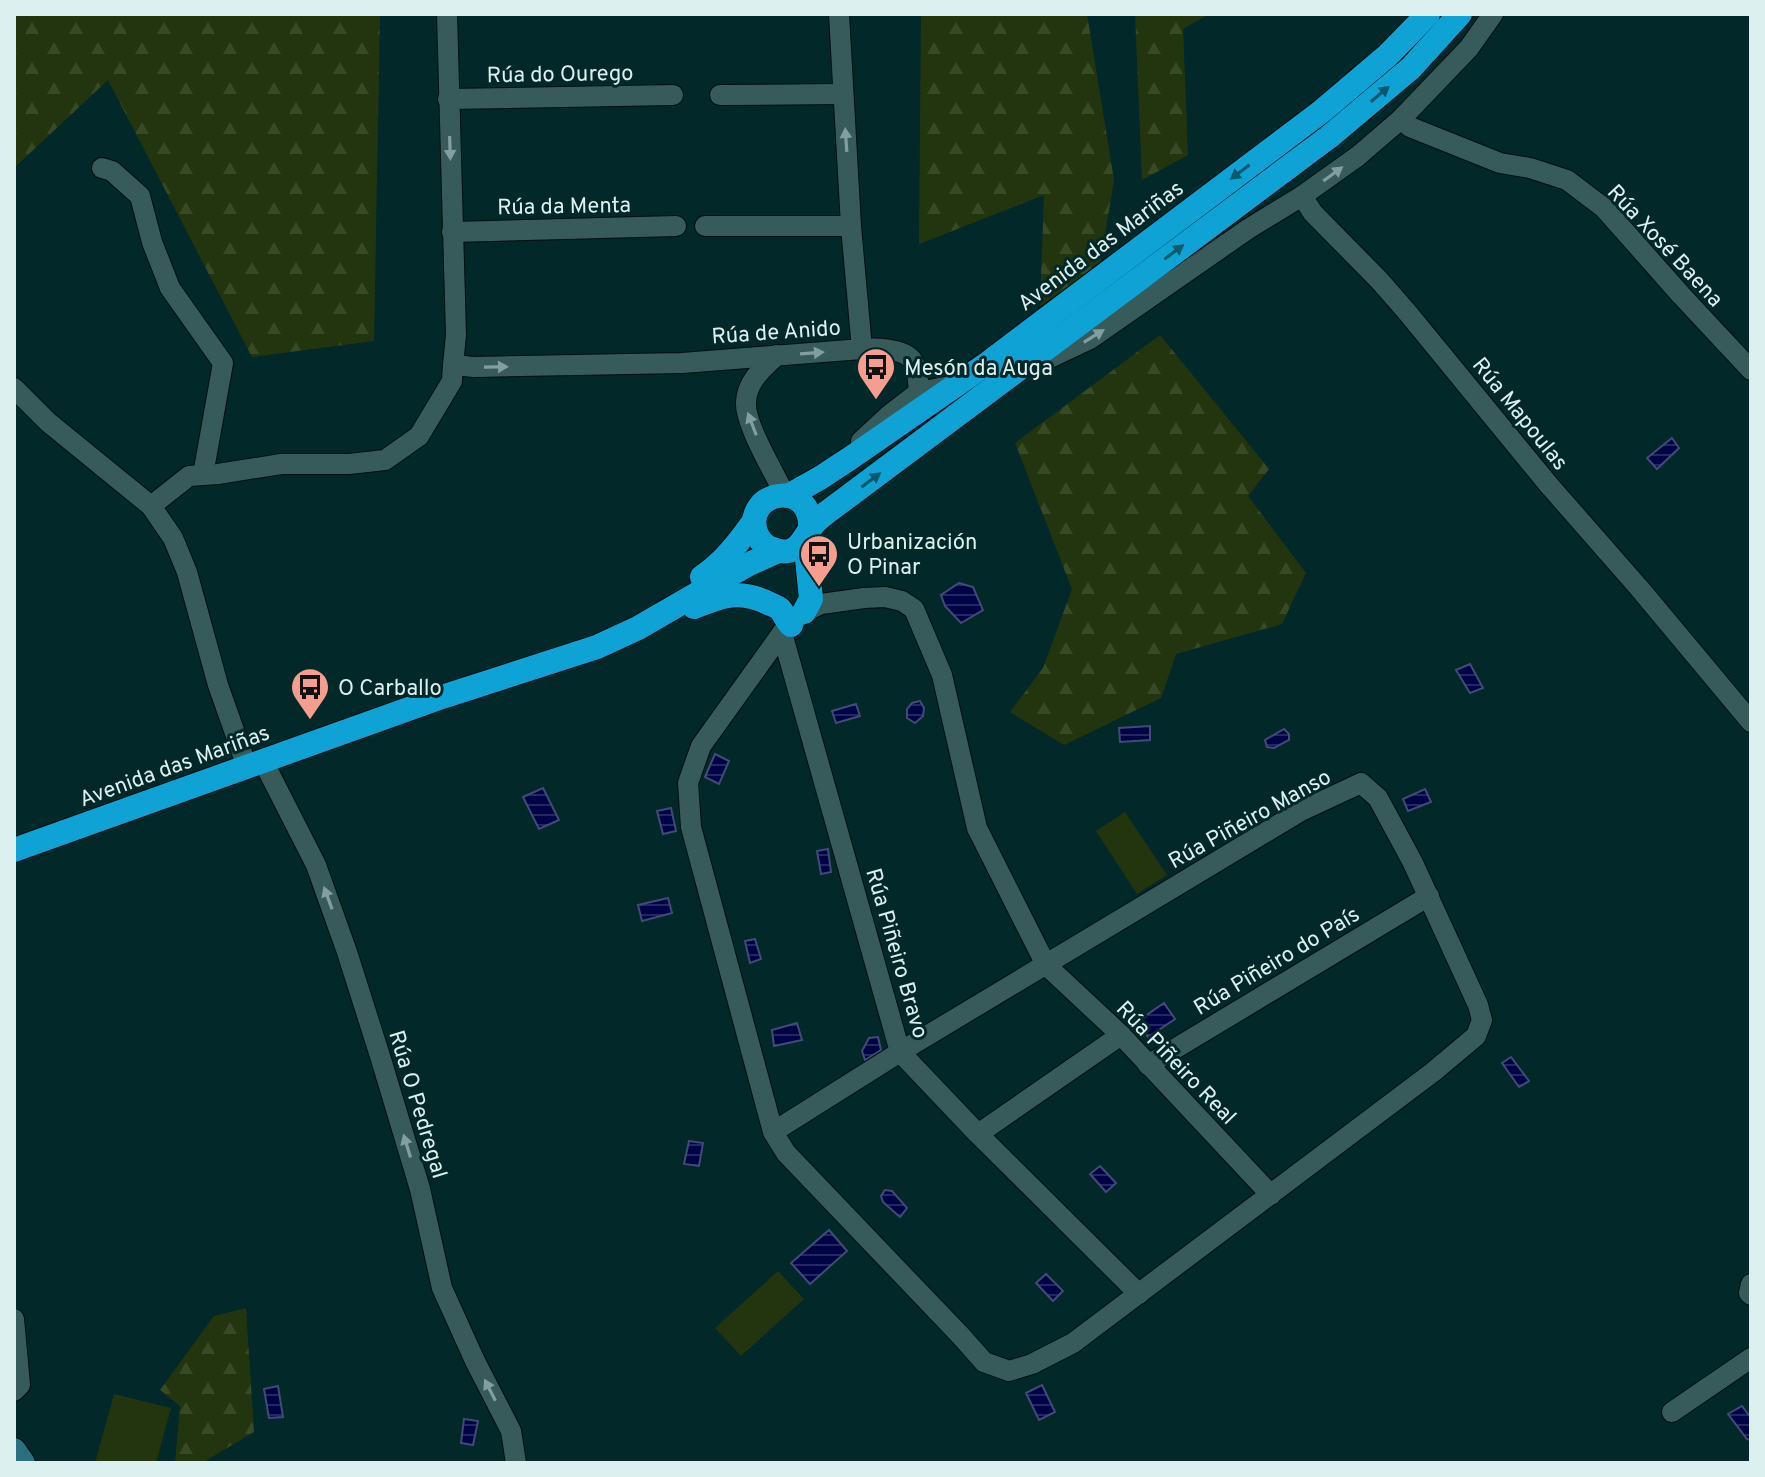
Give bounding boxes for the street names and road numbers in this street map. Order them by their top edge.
street label: Rúa do Ourego [486,61,634,90]
street label: Avenida das Mariñas [1013,176,1190,318]
street label: Rúa Xosé Baena [1600,180,1728,314]
street label: Rúa da Menta [497,193,631,222]
street label: Rúa de Anido [711,316,842,351]
street label: Rúa Mapoulas [1465,353,1573,476]
street label: Avenida das Mariñas [76,720,274,814]
street label: Rúa Piñeiro Manso [1164,764,1336,876]
street label: Rúa Piñeiro Bravo [858,866,933,1042]
street label: Rúa Piñeiro do País [1189,902,1365,1022]
street label: Rúa Piñeiro Real [1109,996,1241,1131]
street label: Rúa O Pedregal [381,1027,452,1182]

